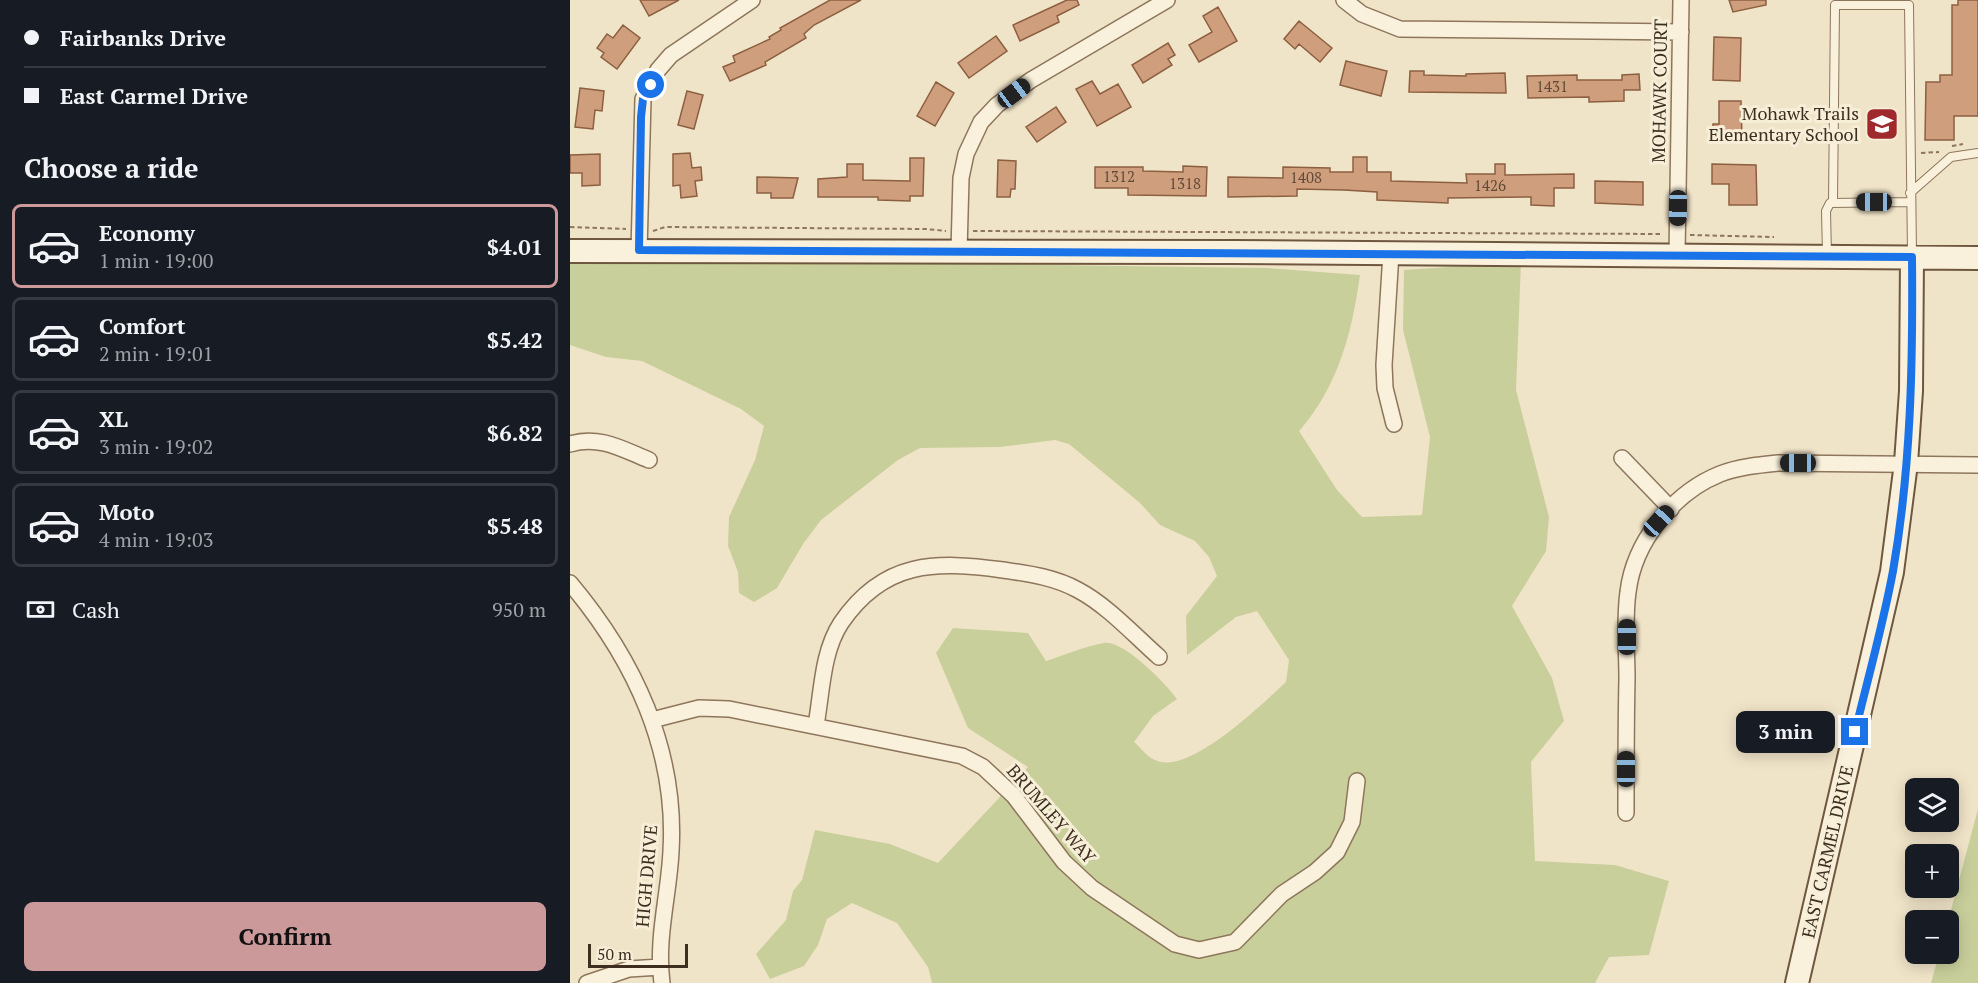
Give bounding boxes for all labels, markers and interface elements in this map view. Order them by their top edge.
street label: MOHAWK COURT [1646,19,1672,163]
text: Fairbanks Drive [60,23,226,52]
route start [637,71,664,98]
car [994,75,1034,111]
house number: 1431 [1536,76,1568,96]
text: East Carmel Drive [60,81,248,110]
place label: Mohawk Trails Elementary School [1708,101,1859,146]
school or university icon: Mohawk Trails Elementary School [1864,106,1900,142]
text: Choose a ride [24,150,199,186]
house number: 1312 [1103,166,1135,186]
house number: 1408 [1290,167,1322,187]
house number: 1318 [1169,173,1201,193]
house number: 1426 [1474,175,1506,195]
car [1669,190,1687,226]
car [1856,193,1892,211]
text: Economy [99,218,195,247]
icon: car [27,219,81,273]
text: $4.01 [487,232,543,261]
text: 1 min · 19:00 [99,247,213,274]
text: Comfort [99,311,185,340]
icon: car [27,312,81,366]
text: $5.42 [487,325,543,354]
text: 2 min · 19:01 [99,340,213,367]
text: XL [99,404,128,433]
icon: car [27,405,81,459]
text: $6.82 [487,418,543,447]
text: 3 min · 19:02 [99,433,213,460]
car [1780,454,1816,472]
text: Moto [99,497,154,526]
icon: car [27,498,81,552]
car [1640,502,1678,540]
text: $5.48 [487,511,543,540]
text: 4 min · 19:03 [99,526,213,553]
icon: cash [24,593,57,626]
text: Cash [72,595,120,624]
text: 950 m [492,596,546,623]
car [1618,619,1636,655]
callout: 3 min [1735,711,1834,753]
text: 3 min [1758,718,1813,745]
route end [1841,718,1868,745]
car [1617,751,1635,787]
street label: BRUMLEY WAY [1002,759,1102,868]
street label: EAST CARMEL DRIVE [1795,763,1859,940]
map controls [1905,778,1959,964]
button: layers [1905,778,1959,832]
street label: HIGH DRIVE [630,824,662,928]
button: + [1905,844,1959,898]
button: Confirm [24,902,546,971]
button: − [1905,910,1959,964]
scale bar [588,941,688,968]
text: 50 m [597,943,632,965]

